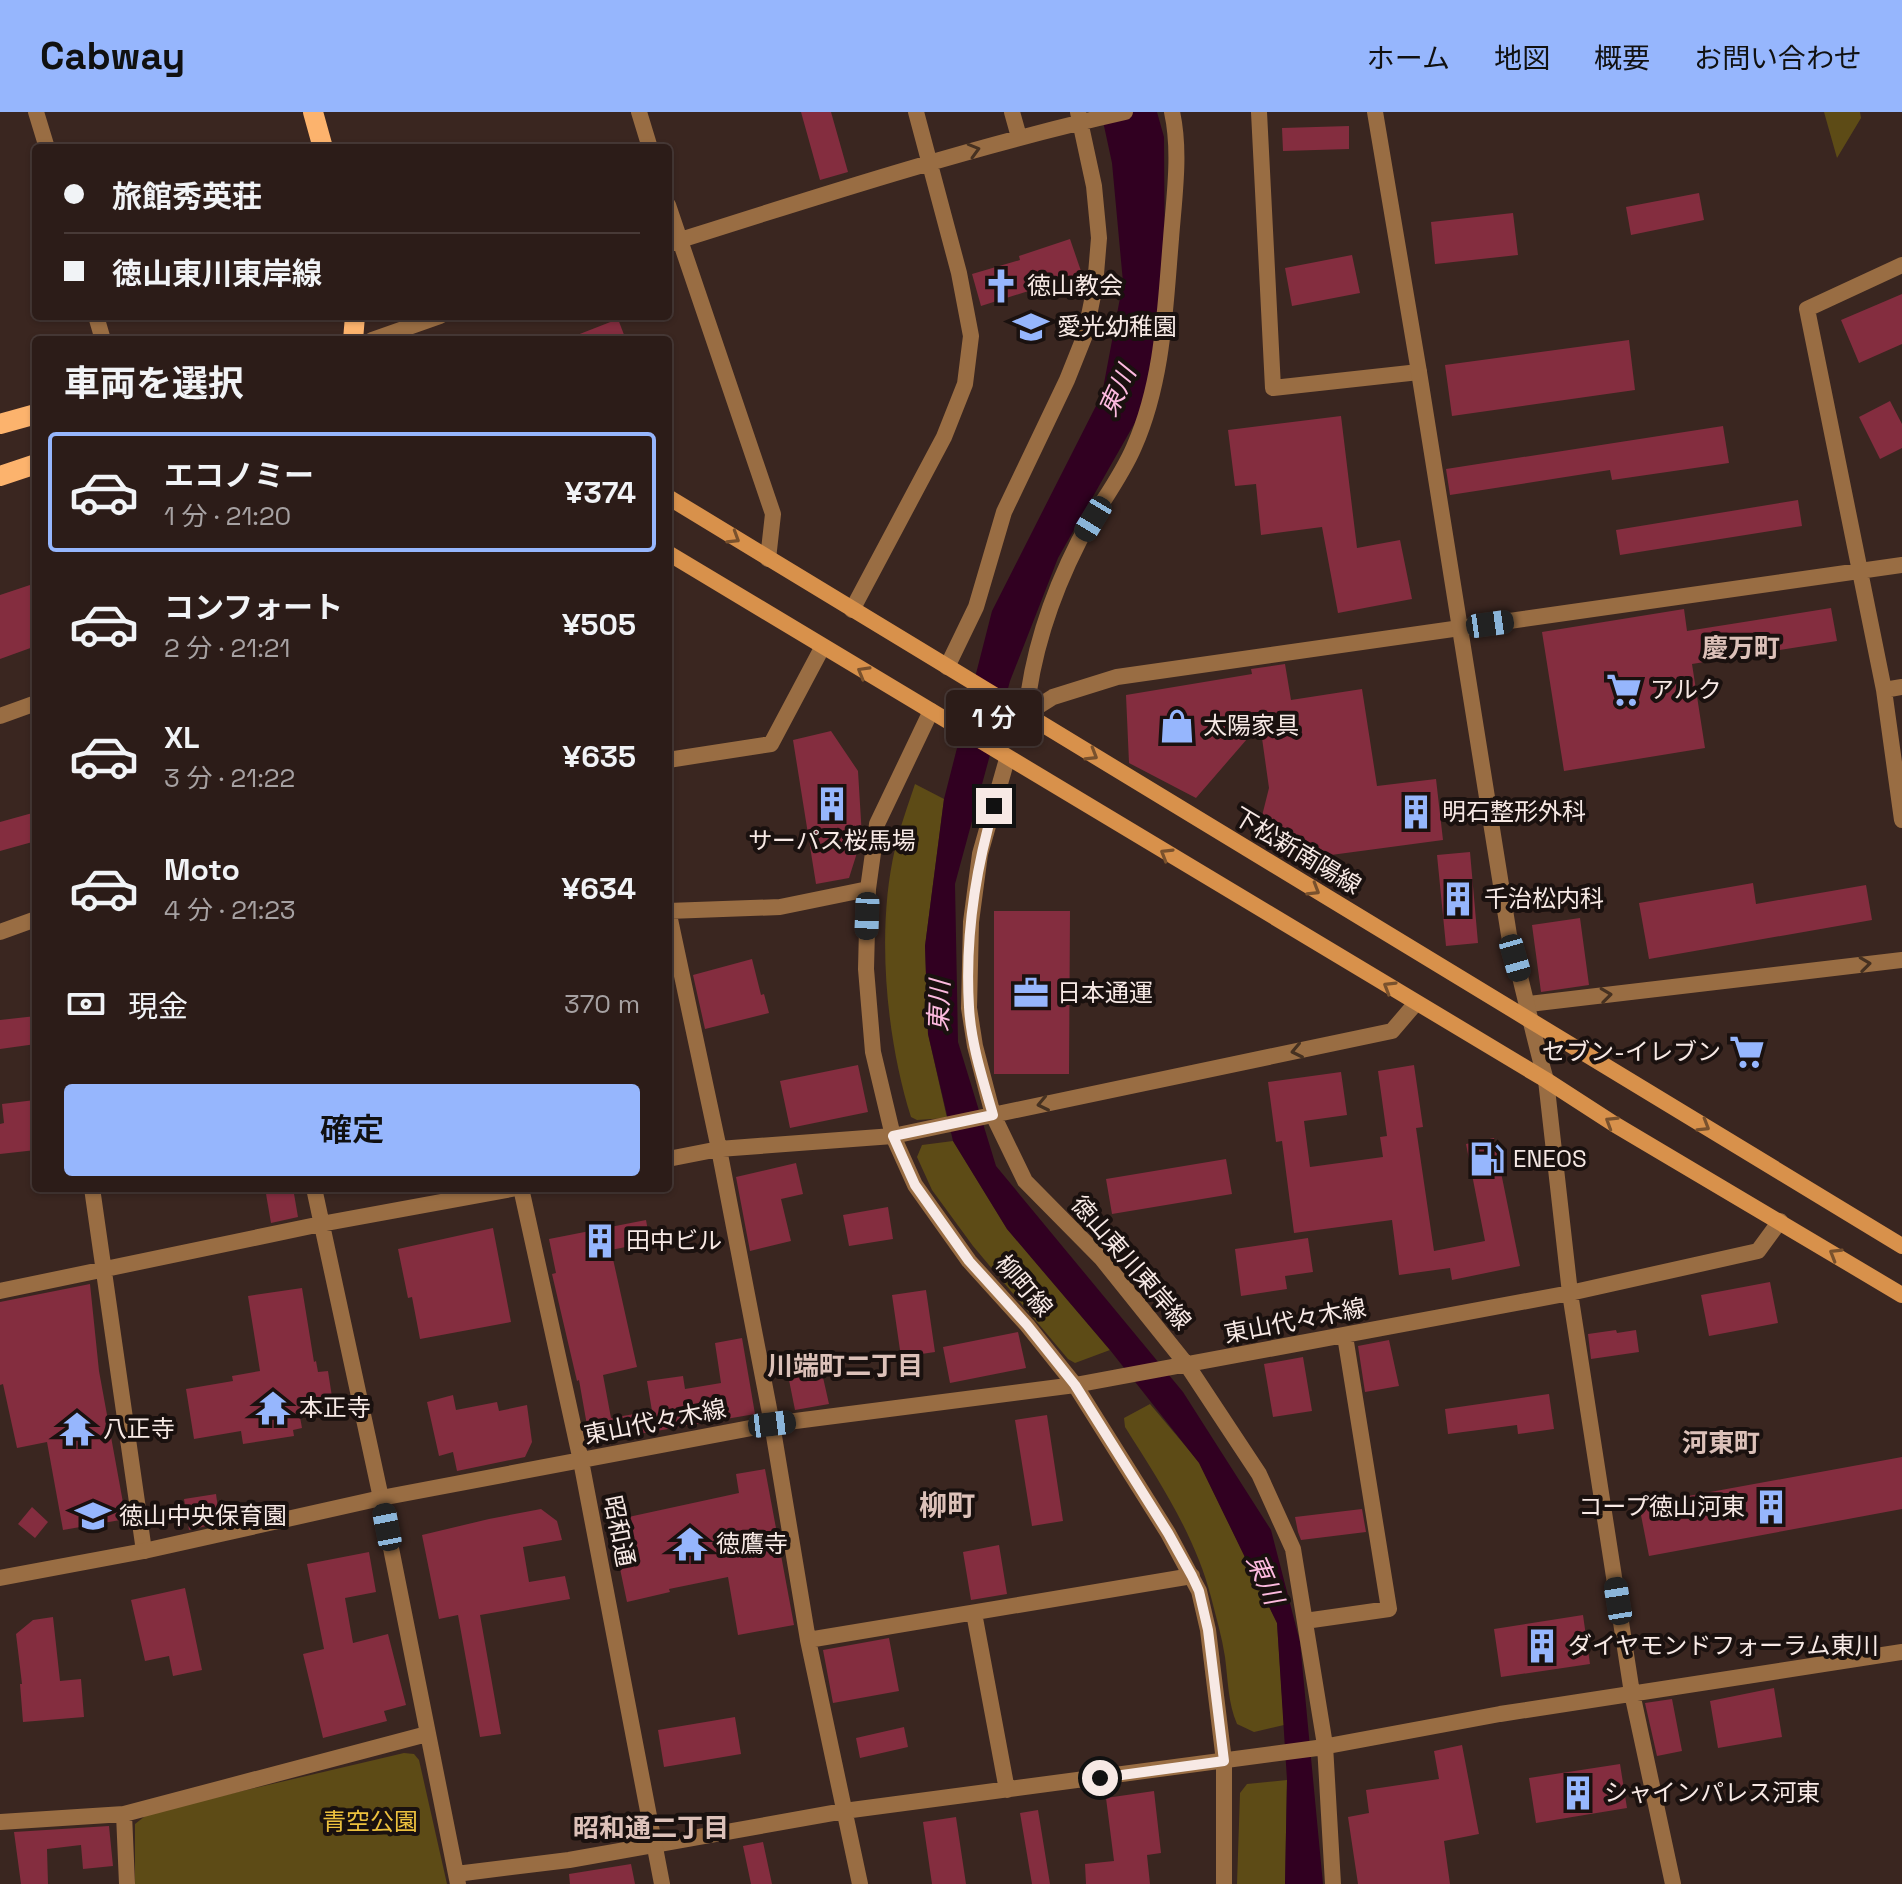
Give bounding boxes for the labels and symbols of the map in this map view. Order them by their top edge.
one-way arrow [966,143,980,160]
church icon: 徳山教会 [982,267,1020,305]
place label: 徳山教会 [1027,270,1123,301]
school or university icon: 愛光幼稚園 [1012,308,1050,346]
place label: 愛光幼稚園 [1057,311,1177,342]
water label: 東川 [1091,358,1145,422]
car [1070,492,1116,546]
one-way arrow [726,528,740,543]
car [1465,609,1515,639]
district label: 慶万町 [1702,631,1780,665]
one-way arrow [857,666,872,682]
supermarket icon: アルク [1605,671,1643,709]
place label: アルク [1650,674,1722,705]
callout: 1 分 [946,690,1042,746]
shop icon: 太陽家具 [1158,707,1196,745]
place label: 太陽家具 [1203,710,1299,741]
one-way arrow [1083,745,1098,760]
building icon: サーパス桜馬場 [813,785,851,823]
route end [976,788,1012,824]
building icon: 明石整形外科 [1397,793,1435,831]
place label: 明石整形外科 [1442,796,1586,827]
street label: 下松新南陽線 [1228,800,1367,901]
place label: サーパス桜馬場 [748,825,916,856]
one-way arrow [1160,848,1175,863]
one-way arrow [1305,880,1320,896]
building icon: 千治松内科 [1439,880,1477,918]
place label: 千治松内科 [1484,883,1604,914]
car [854,892,880,940]
car [1497,932,1533,984]
one-way arrow [1858,956,1871,973]
office icon: 日本通運 [1012,974,1050,1012]
water label: 東川 [921,976,957,1033]
place label: 日本通運 [1057,977,1153,1008]
one-way arrow [1383,981,1398,997]
one-way arrow [1599,987,1613,1004]
supermarket icon: セブン-イレブン [1728,1033,1766,1071]
place label: セブン-イレブン [1542,1036,1721,1067]
one-way arrow [1291,1042,1304,1059]
one-way arrow [1036,1095,1049,1112]
one-way arrow [1695,1116,1710,1132]
one-way arrow [1606,1117,1620,1132]
fuel station icon: ENEOS [1468,1140,1506,1178]
place label: ENEOS [1513,1143,1587,1174]
street label: 徳山東川東岸線 [1065,1189,1198,1336]
building icon: 田中ビル [581,1222,619,1260]
place label: 田中ビル [626,1225,722,1256]
street label: 柳町線 [989,1248,1060,1323]
one-way arrow [1829,1248,1844,1264]
street label: 東山代々木線 [1221,1292,1369,1349]
district label: 川端町二丁目 [767,1349,923,1383]
temple icon: 本正寺 [254,1389,292,1427]
place label: 本正寺 [299,1392,371,1423]
street label: 東山代々木線 [581,1393,729,1450]
car [747,1409,797,1439]
temple icon: 八正寺 [58,1410,96,1448]
place label: 八正寺 [103,1413,175,1444]
district label: 河東町 [1682,1426,1760,1460]
district label: 柳町 [919,1487,975,1523]
building icon: コープ徳山河東 [1752,1488,1790,1526]
place label: コープ徳山河東 [1578,1491,1745,1522]
street label: 昭和通 [597,1493,642,1569]
school or university icon: 徳山中央保育園 [74,1497,112,1535]
place label: 徳山中央保育園 [119,1500,287,1531]
car [371,1501,403,1553]
temple icon: 徳鷹寺 [671,1525,709,1563]
place label: 徳鷹寺 [716,1528,788,1559]
water label: 東川 [1239,1548,1292,1612]
car [1602,1575,1634,1627]
building icon: ダイヤモンドフォーラム東川 [1523,1627,1561,1665]
place label: ダイヤモンドフォーラム東川 [1568,1630,1879,1661]
route start [1082,1760,1118,1796]
building icon: シャインパレス河東 [1559,1774,1597,1812]
place label: シャインパレス河東 [1604,1777,1820,1808]
park label: 青空公園 [322,1806,418,1837]
district label: 昭和通二丁目 [573,1811,729,1845]

